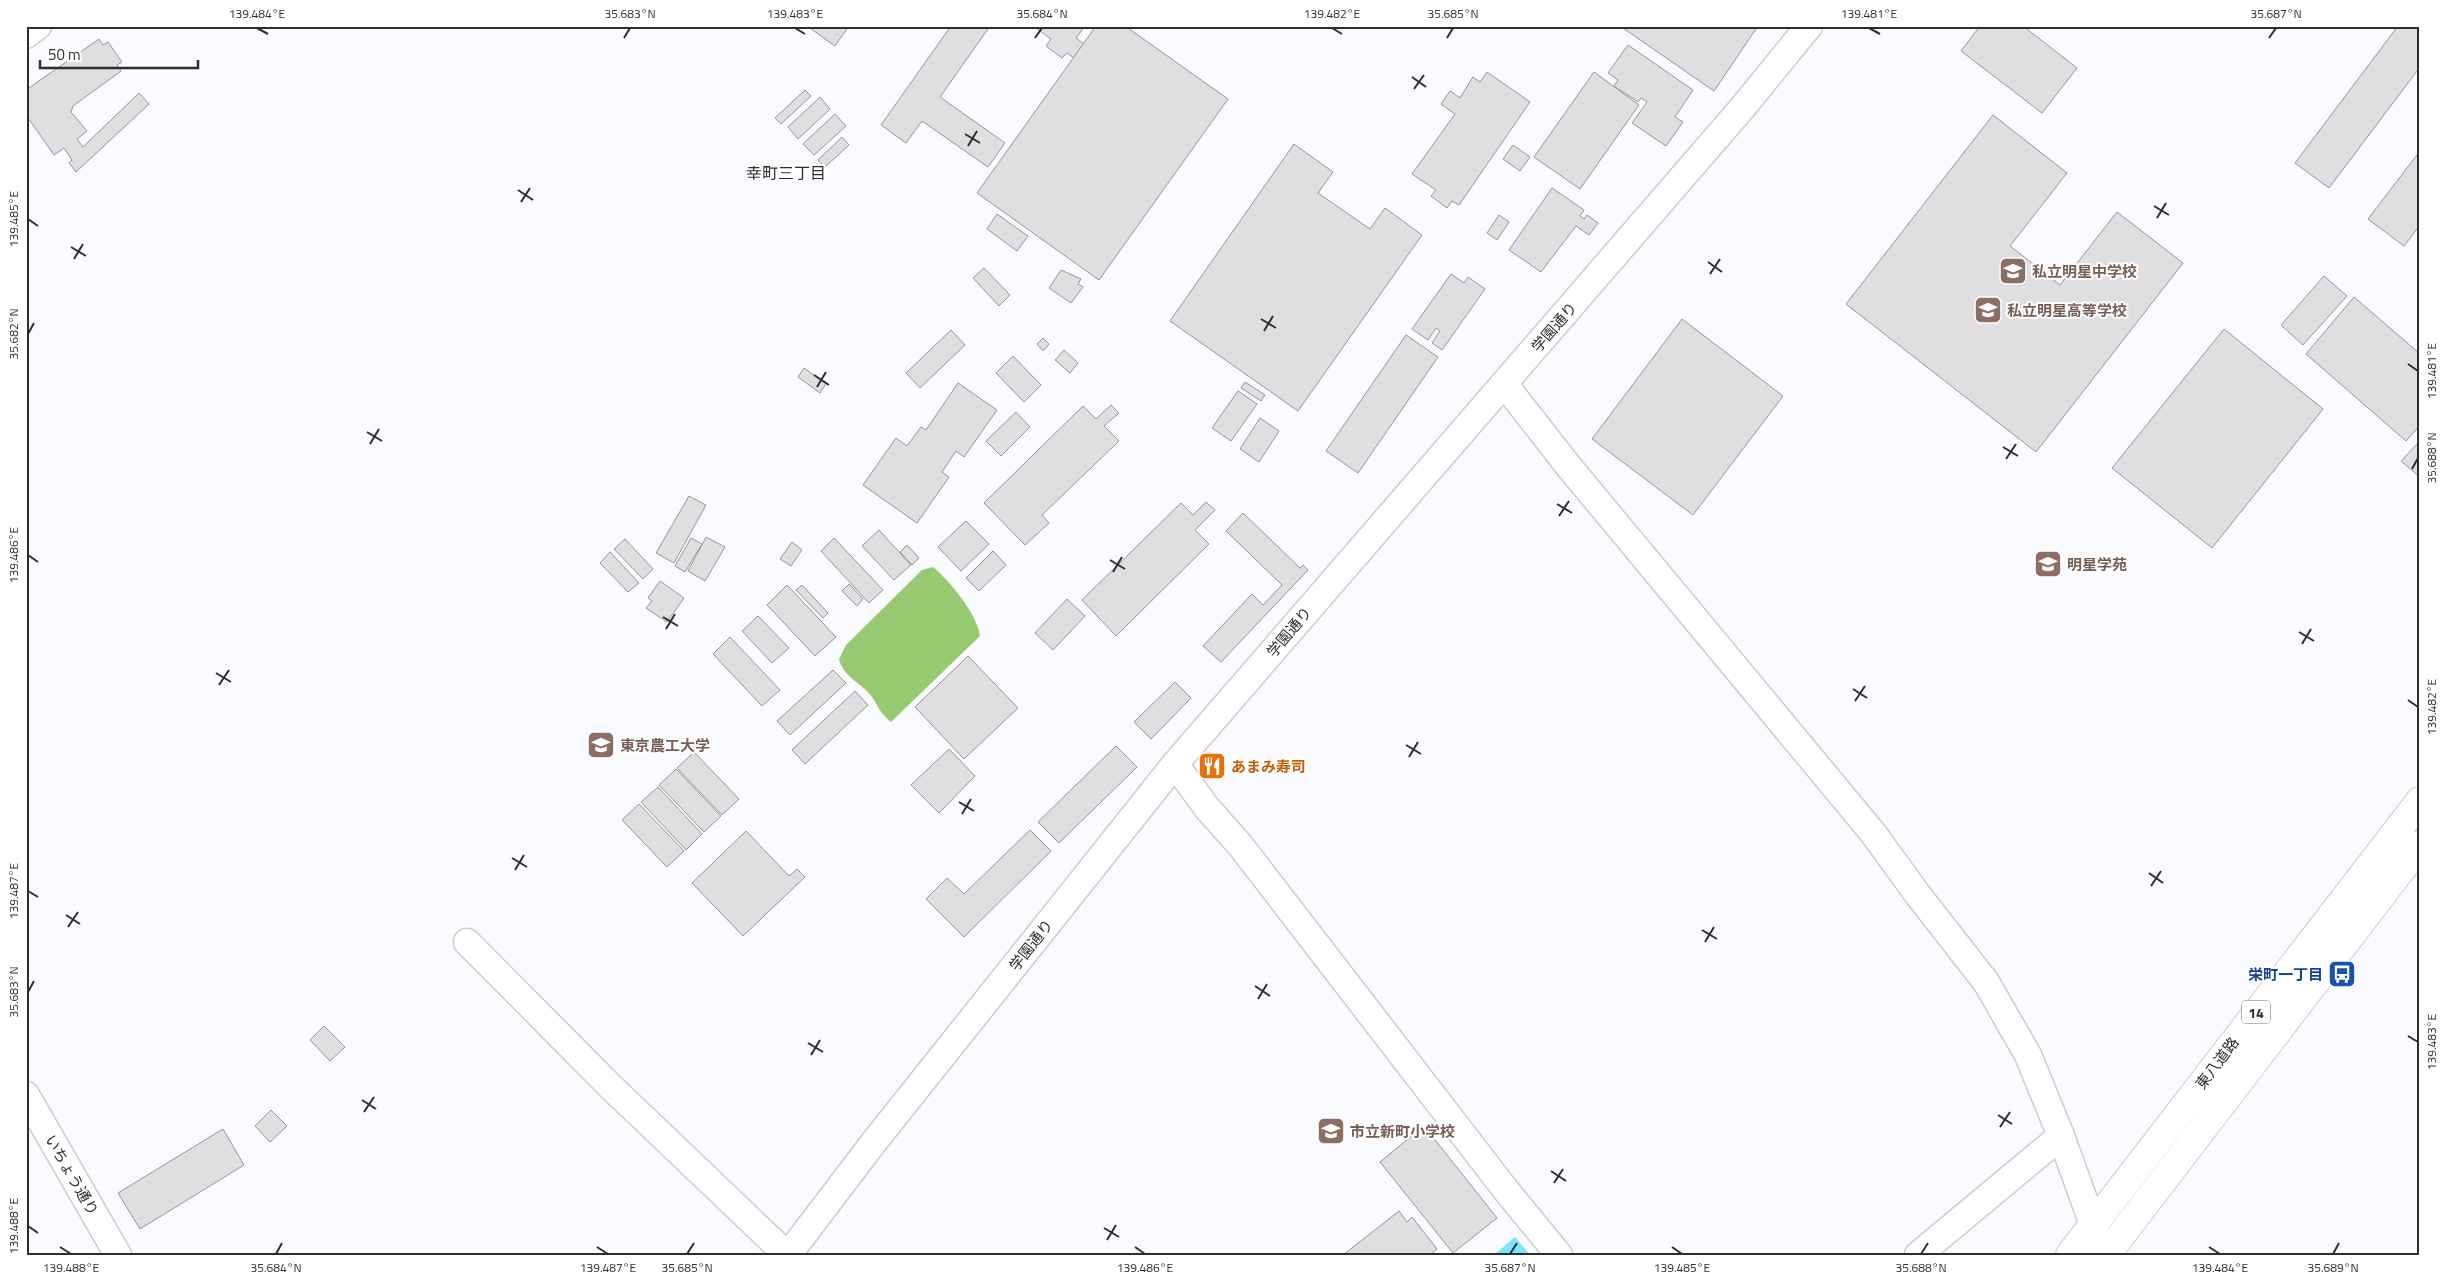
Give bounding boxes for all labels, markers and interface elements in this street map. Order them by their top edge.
text: 139.484°E [229,4,285,23]
text: 35.683°N [604,4,656,23]
text: 139.483°E [767,4,823,23]
text: 35.684°N [1016,4,1068,23]
text: 139.482°E [1304,4,1360,23]
text: 35.685°N [1427,4,1479,23]
text: 139.481°E [1841,4,1897,23]
text: 35.687°N [2250,4,2302,23]
scale bar [40,38,198,70]
text: 50 m [48,43,81,66]
district label: 幸町三丁目 [746,161,826,185]
text: 139.485°E [4,191,23,247]
school or university icon: 私立明星中学校 [1998,256,2028,286]
place label: 私立明星中学校 [2032,260,2137,283]
school or university icon: 私立明星高等学校 [1973,295,2003,325]
street label: 学園通り [1526,297,1582,357]
place label: 私立明星高等学校 [2007,299,2127,322]
text: 35.682°N [4,308,23,360]
text: 139.481°E [2422,343,2441,399]
text: 35.688°N [2422,432,2441,484]
text: 139.486°E [4,527,23,583]
school or university icon: 明星学苑 [2033,549,2063,579]
place label: 明星学苑 [2067,553,2127,576]
street label: 学園通り [1261,602,1317,662]
text: 139.482°E [2422,679,2441,735]
school or university icon: 東京農工大学 [586,730,616,760]
place label: 東京農工大学 [620,734,710,757]
restaurant icon: あまみ寿司 [1197,751,1227,781]
place label: あまみ寿司 [1231,755,1306,778]
text: 139.487°E [4,863,23,919]
street label: 学園通り [1003,914,1059,976]
bus stop icon: 栄町一丁目 [2327,959,2357,989]
place label: 栄町一丁目 [2248,963,2323,986]
text: 35.683°N [4,966,23,1018]
road number: 14 [2242,1000,2270,1024]
text: 139.483°E [2422,1014,2441,1070]
street label: 東八道路 [2190,1032,2244,1094]
school or university icon: 市立新町小学校 [1316,1116,1346,1146]
place label: 市立新町小学校 [1350,1120,1455,1143]
street label: いちょう通り [40,1130,104,1220]
text: 139.488°E [4,1198,23,1254]
text: 139.488°E [43,1258,99,1277]
text: 35.684°N [250,1258,302,1277]
text: 139.487°E [580,1258,636,1277]
text: 35.685°N [661,1258,713,1277]
text: 139.486°E [1117,1258,1173,1277]
text: 35.687°N [1484,1258,1536,1277]
text: 139.485°E [1654,1258,1710,1277]
text: 35.688°N [1895,1258,1947,1277]
text: 139.484°E [2192,1258,2248,1277]
text: 35.689°N [2307,1258,2359,1277]

